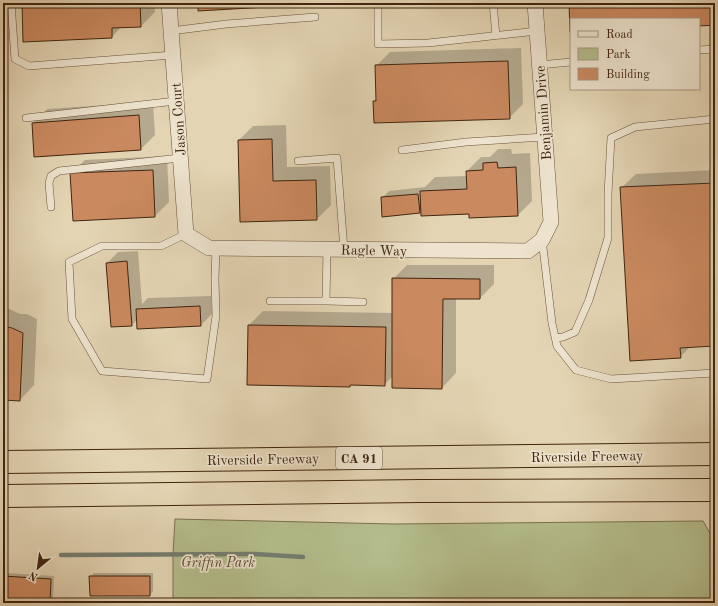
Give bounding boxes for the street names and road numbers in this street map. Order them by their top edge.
street label: Benjamin Drive [534,65,554,161]
street label: Jason Court [169,82,189,156]
street label: Ragle Way [341,243,408,259]
road number: CA 91 [336,447,382,469]
street label: Riverside Freeway [530,449,644,465]
street label: Riverside Freeway [206,452,320,468]

